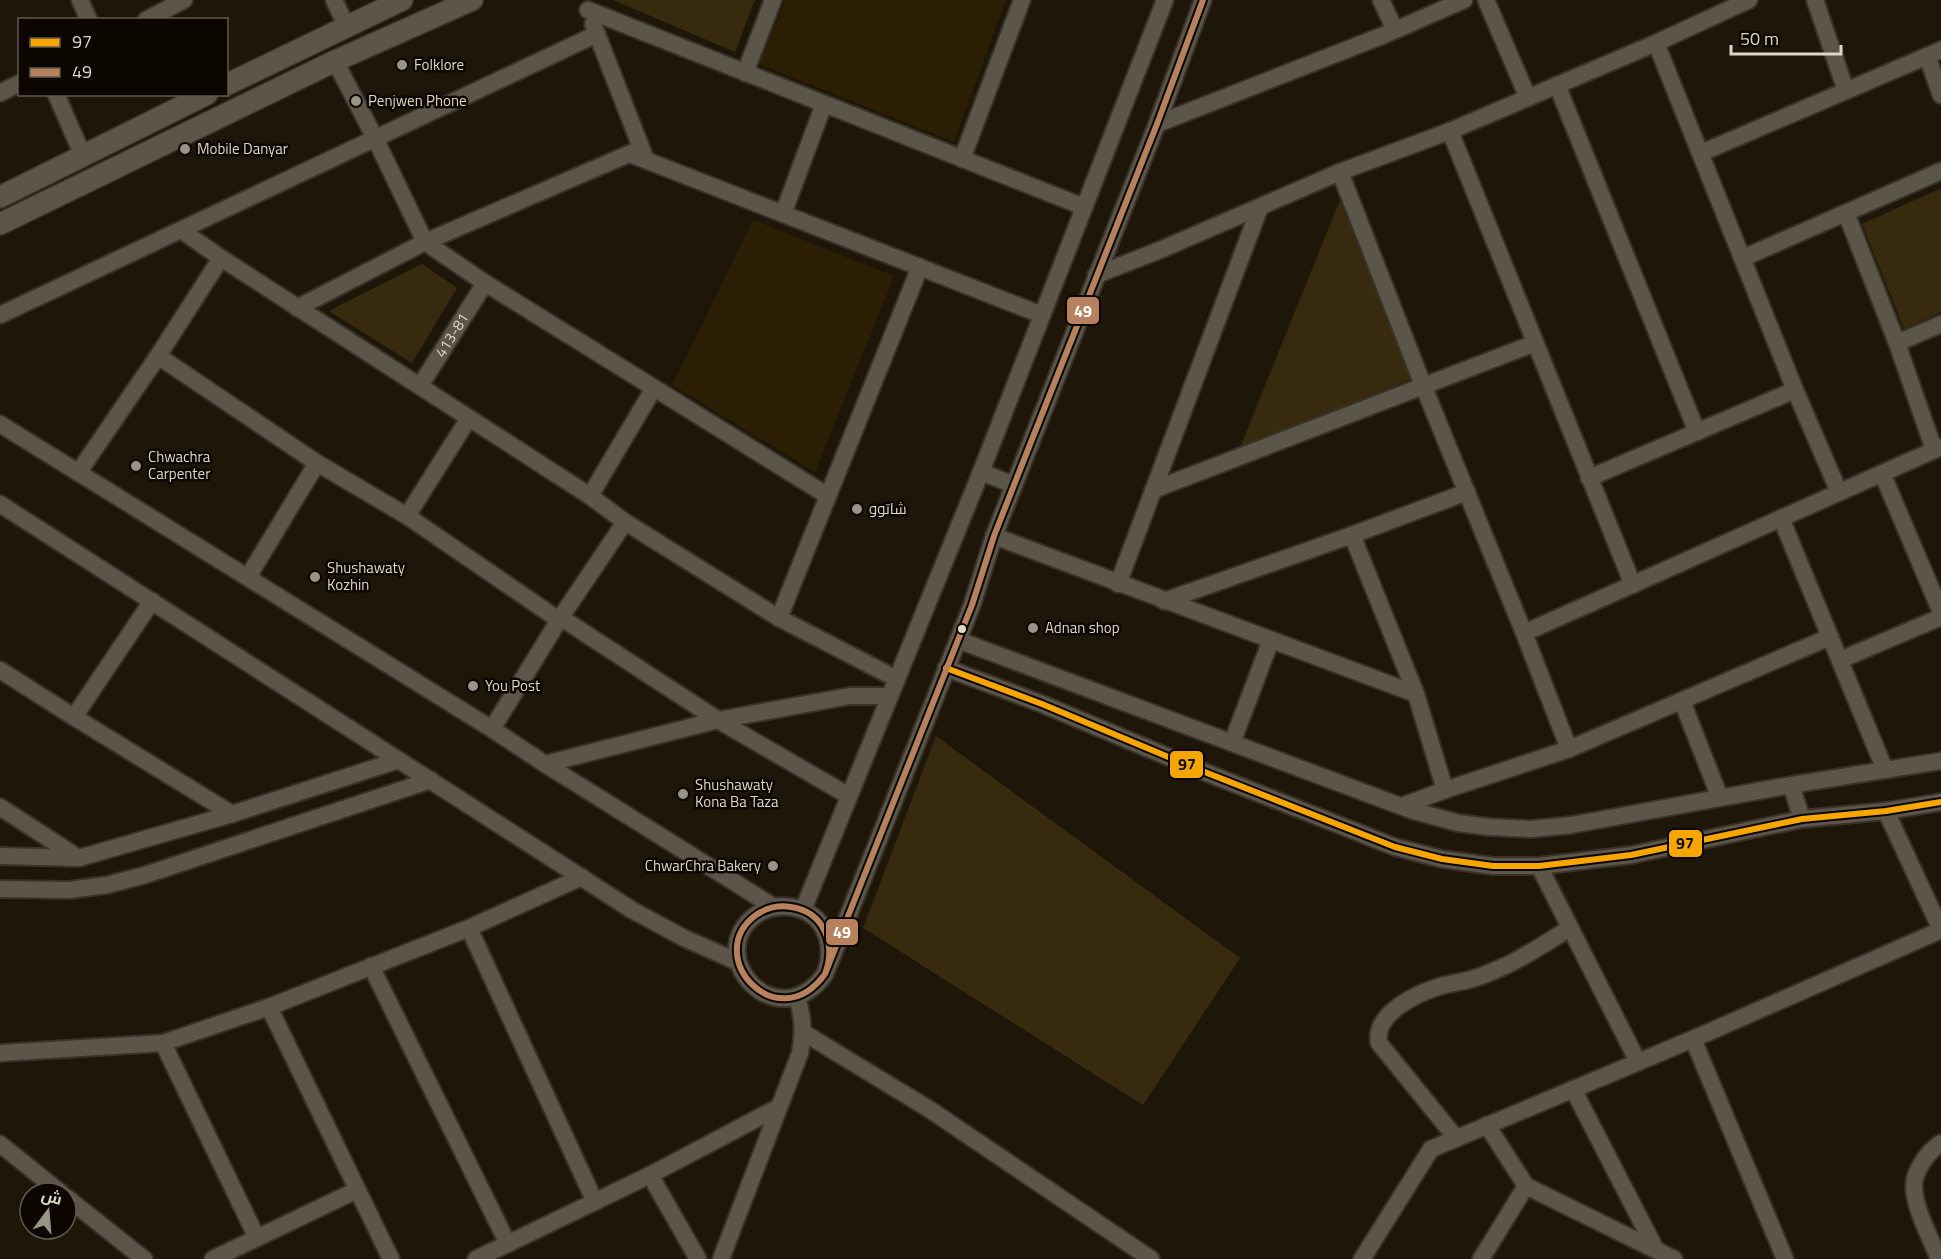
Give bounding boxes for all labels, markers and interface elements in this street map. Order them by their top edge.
legend [18,18,228,96]
scale bar [1731,18,1840,56]
text: 50 m [1740,25,1779,52]
text: 97 [72,28,92,55]
place label: Folklore [414,53,464,76]
text: 49 [72,58,92,85]
marker: Folklore [395,58,409,72]
place label: Penjwen Phone [368,89,467,112]
marker: Penjwen Phone [349,94,363,108]
place label: Mobile Danyar [197,137,288,160]
marker: Mobile Danyar [178,142,192,156]
line badge: 49 [1066,296,1100,325]
text: 49 [1074,299,1092,323]
street label: 413-81 [429,308,474,362]
place label: Chwachra Carpenter [148,445,211,485]
marker: Chwachra Carpenter [129,459,143,473]
place label: شاتوو [869,497,907,520]
marker: شاتوو [850,502,864,516]
place label: Shushawaty Kozhin [327,556,405,596]
marker: Shushawaty Kozhin [308,570,322,584]
place label: Adnan shop [1045,616,1120,639]
marker: Adnan shop [1026,621,1040,635]
unlabelled marker [956,623,968,635]
place label: You Post [485,674,541,697]
marker: You Post [466,679,480,693]
line badge: 97 [1169,750,1204,779]
text: 97 [1178,752,1196,776]
place label: Shushawaty Kona Ba Taza [695,773,779,813]
marker: Shushawaty Kona Ba Taza [676,787,690,801]
line badge: 97 [1668,829,1703,858]
text: 97 [1676,831,1694,855]
place label: ChwarChra Bakery [645,854,761,877]
marker: ChwarChra Bakery [766,859,780,873]
line badge: 49 [825,918,859,946]
text: 49 [833,920,851,944]
north arrow [18,1181,78,1241]
text: ش [39,1182,65,1211]

